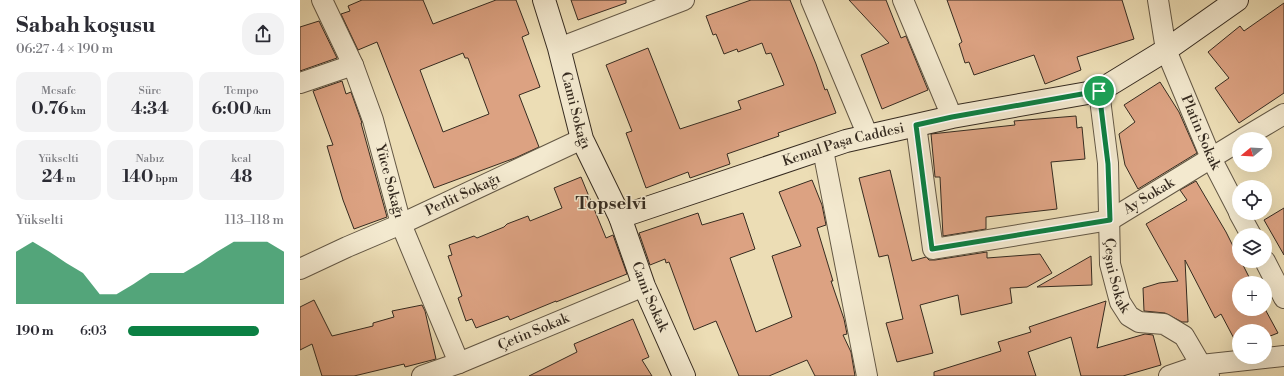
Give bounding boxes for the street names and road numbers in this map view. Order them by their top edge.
street label: Cami Sokağı [556,70,595,153]
street label: Platin Sokak [1177,92,1225,174]
street label: Kemal Paşa Caddesi [780,119,907,171]
street label: Yüce Sokağı [371,141,408,221]
street label: Perlit Sokağı [422,169,504,220]
street label: Ay Sokak [1119,173,1178,219]
street label: Çeşni Sokak [1100,238,1134,317]
street label: Cami Sokak [627,259,673,335]
street label: Çetin Sokak [495,309,573,355]

